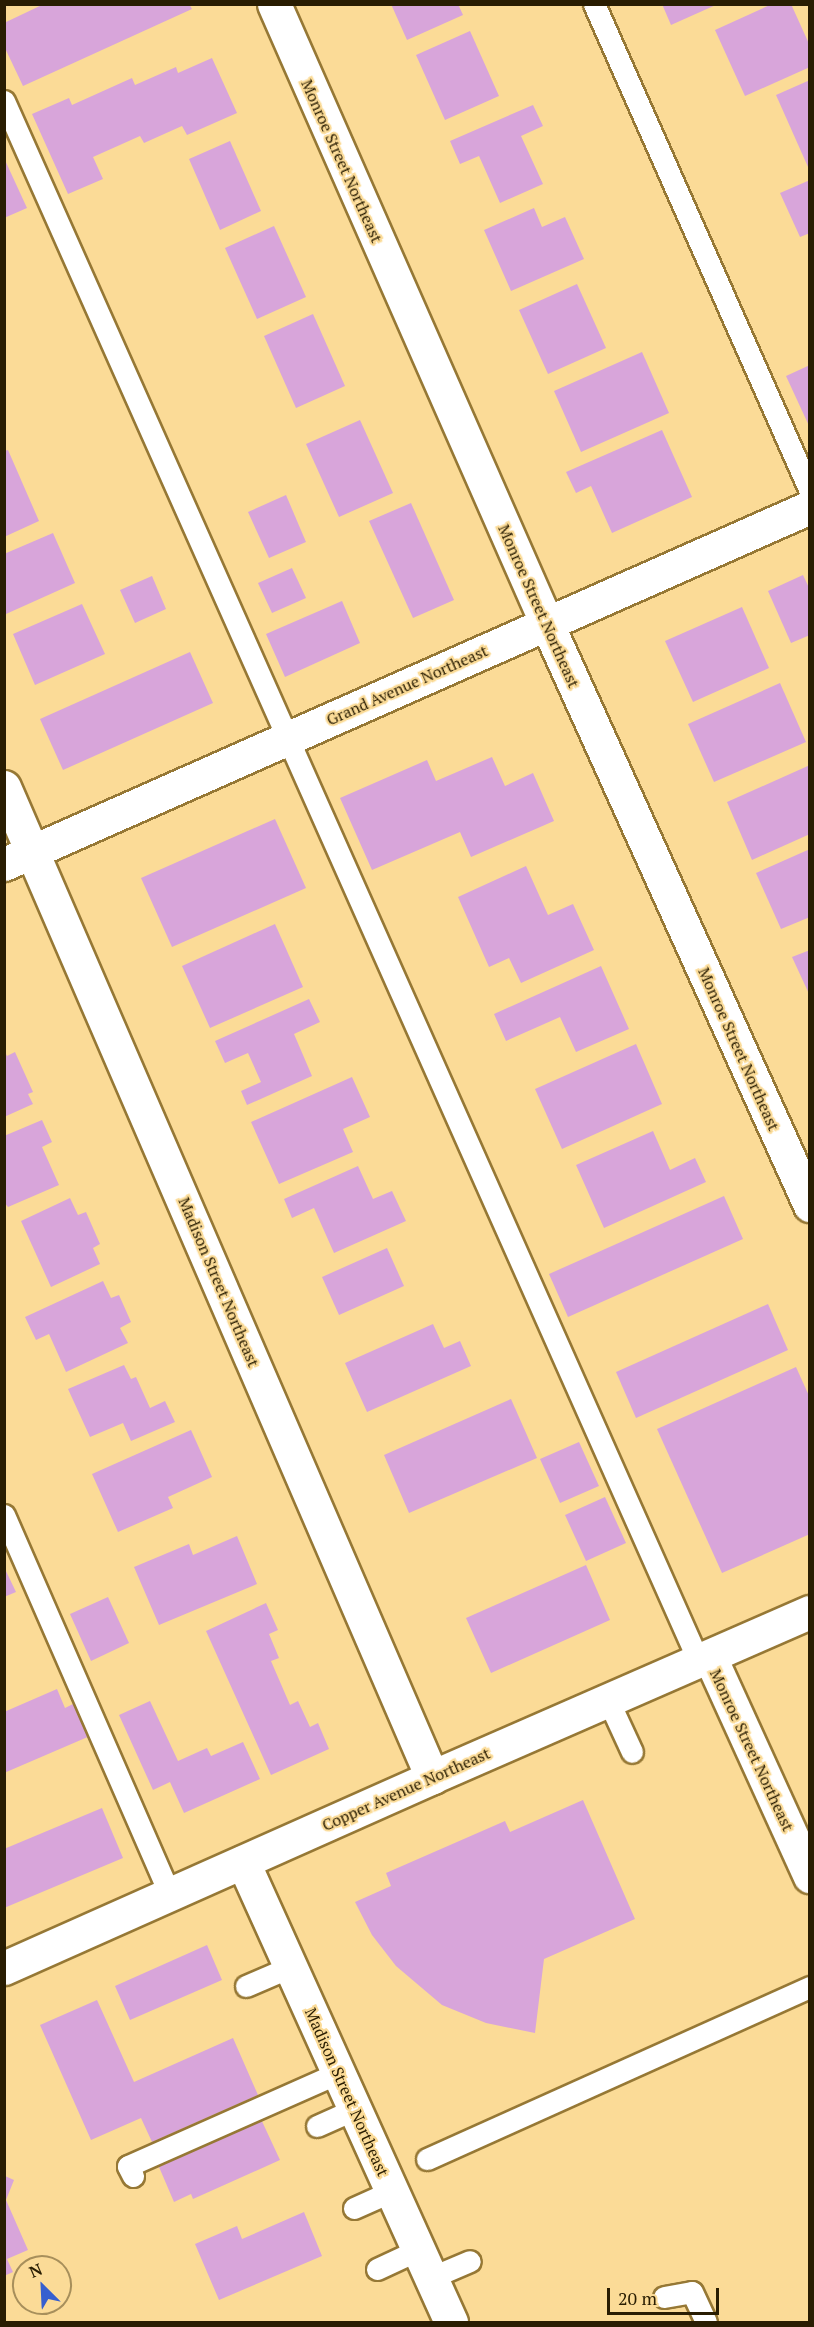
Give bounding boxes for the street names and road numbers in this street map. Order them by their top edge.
street label: Monroe Street Northeast [297,76,387,246]
street label: Monroe Street Northeast [494,521,584,691]
street label: Grand Avenue Northeast [323,641,491,729]
street label: Monroe Street Northeast [694,964,784,1134]
street label: Madison Street Northeast [175,1194,263,1370]
street label: Monroe Street Northeast [706,1666,798,1834]
street label: Copper Avenue Northeast [319,1743,493,1835]
street label: Madison Street Northeast [301,2005,393,2179]

